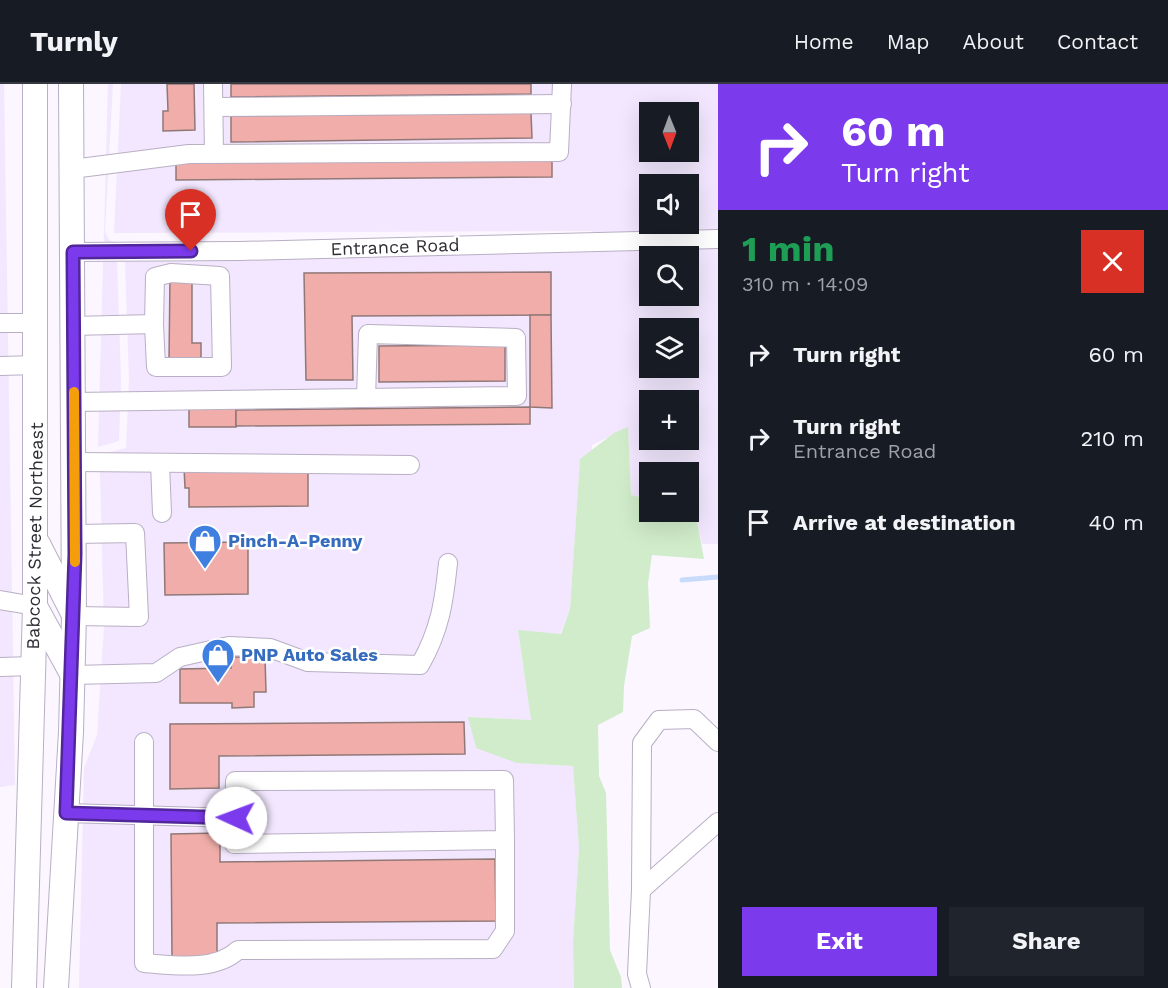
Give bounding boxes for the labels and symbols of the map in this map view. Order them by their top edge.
north arrow [639,102,699,162]
pin [165,189,216,251]
street label: Entrance Road [330,234,460,259]
street label: Babcock Street Northeast [22,422,47,650]
shop icon: Pinch-A-Penny [187,523,223,570]
place label: Pinch-A-Penny [228,530,363,551]
shop icon: PNP Auto Sales [200,637,236,684]
place label: PNP Auto Sales [241,644,378,665]
position arrow [204,786,268,850]

